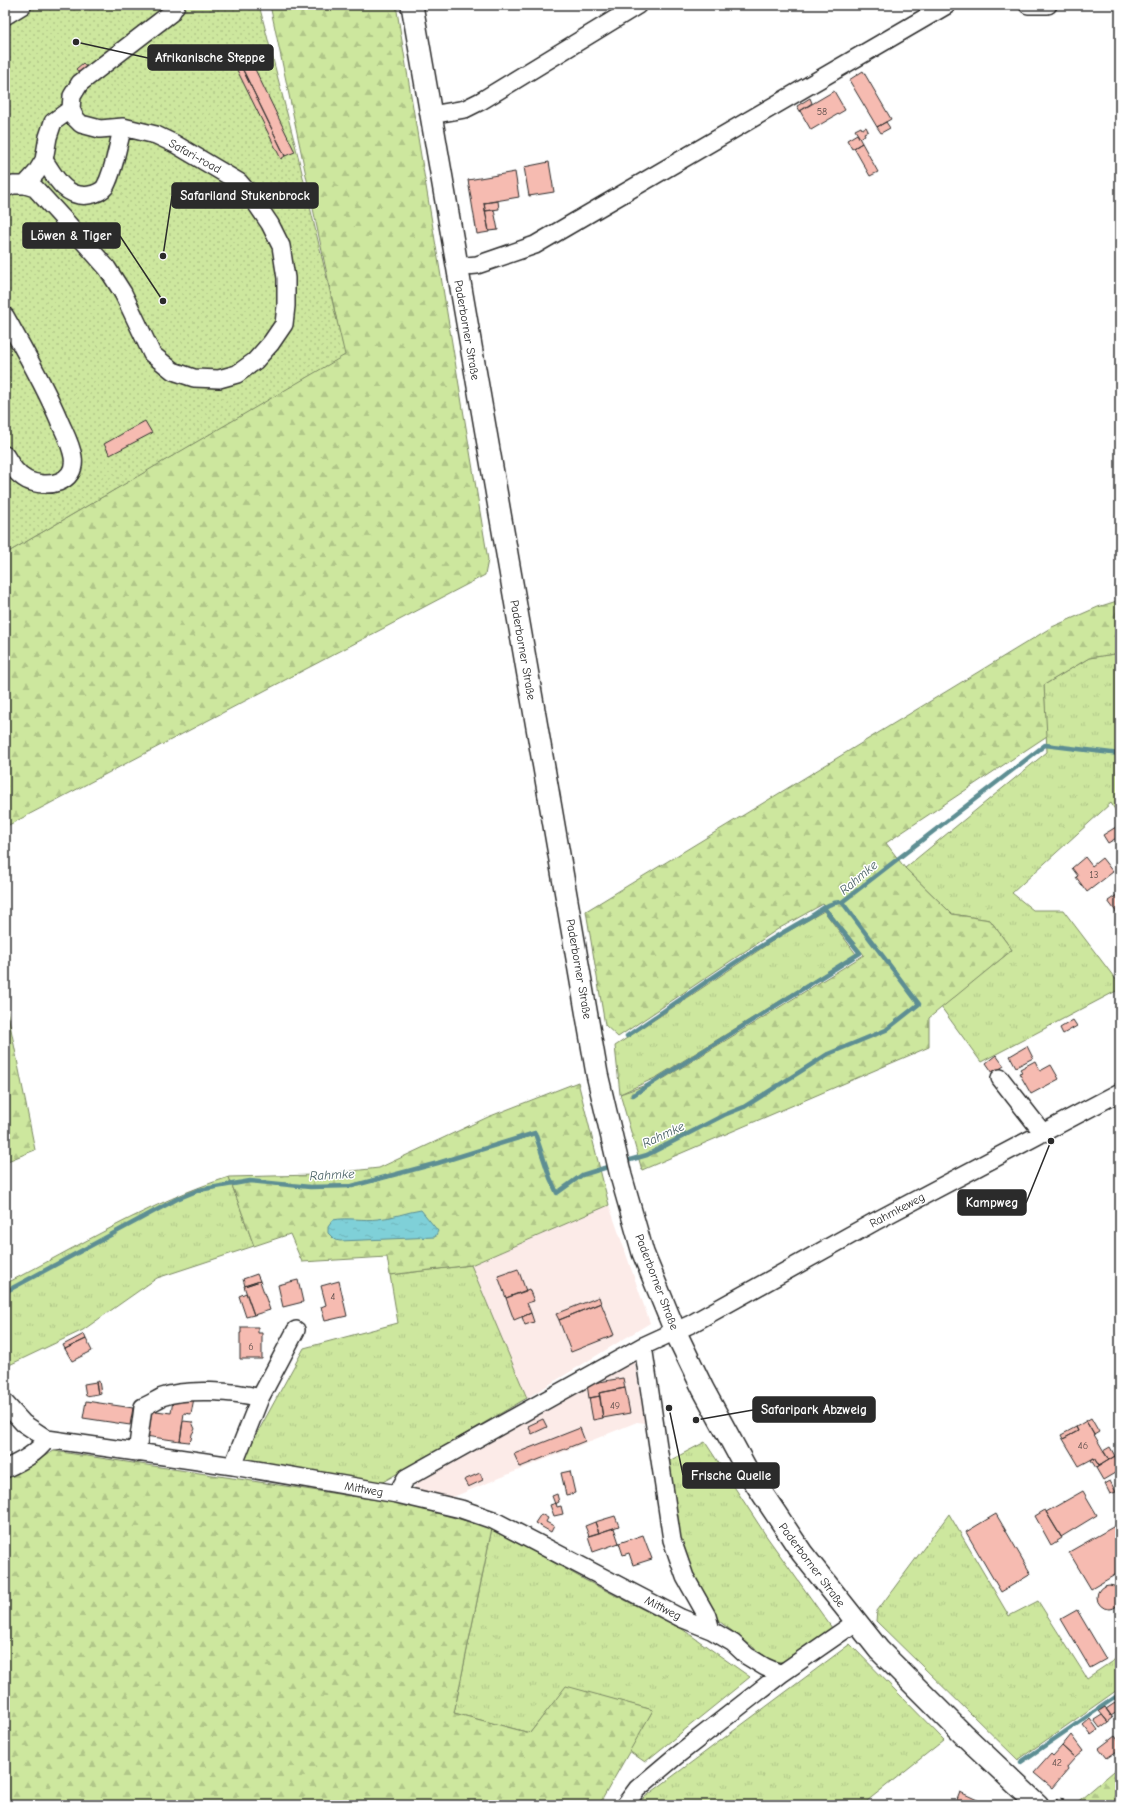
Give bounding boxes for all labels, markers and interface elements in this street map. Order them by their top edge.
callout: Afrikanische Steppe [148,45,273,70]
text: Afrikanische Steppe [155,50,265,65]
house number: 58 [817,106,827,118]
street label: Safari-road [166,136,224,176]
callout: Safariland Stukenbrock [172,183,318,208]
text: Safariland Stukenbrock [180,188,310,203]
callout: Löwen & Tiger [23,223,120,248]
text: Löwen & Tiger [31,228,112,243]
street label: Paderborner Straße [451,279,483,381]
street label: Paderborner Straße [507,599,539,701]
water label: Rahmke [836,857,881,898]
house number: 13 [1089,869,1099,881]
street label: Paderborner Straße [563,918,595,1020]
water label: Rahmke [640,1118,687,1151]
water label: Rahmke [309,1166,355,1183]
street label: Rahmkeweg [867,1190,927,1230]
callout: Kampweg [958,1190,1026,1215]
text: Kampweg [966,1195,1018,1210]
street label: Paderborner Straße [632,1232,682,1332]
house number: 4 [331,1291,336,1303]
house number: 6 [248,1341,254,1353]
callout: Safaripark Abzweig [753,1397,875,1422]
house number: 49 [610,1400,620,1412]
text: Safaripark Abzweig [761,1402,867,1417]
house number: 46 [1078,1440,1088,1452]
callout: Frische Quelle [683,1463,779,1488]
text: Frische Quelle [691,1468,772,1483]
street label: Mittweg [344,1479,384,1499]
street label: Paderborner Straße [776,1520,848,1610]
street label: Mittweg [642,1593,684,1623]
house number: 42 [1052,1757,1062,1769]

